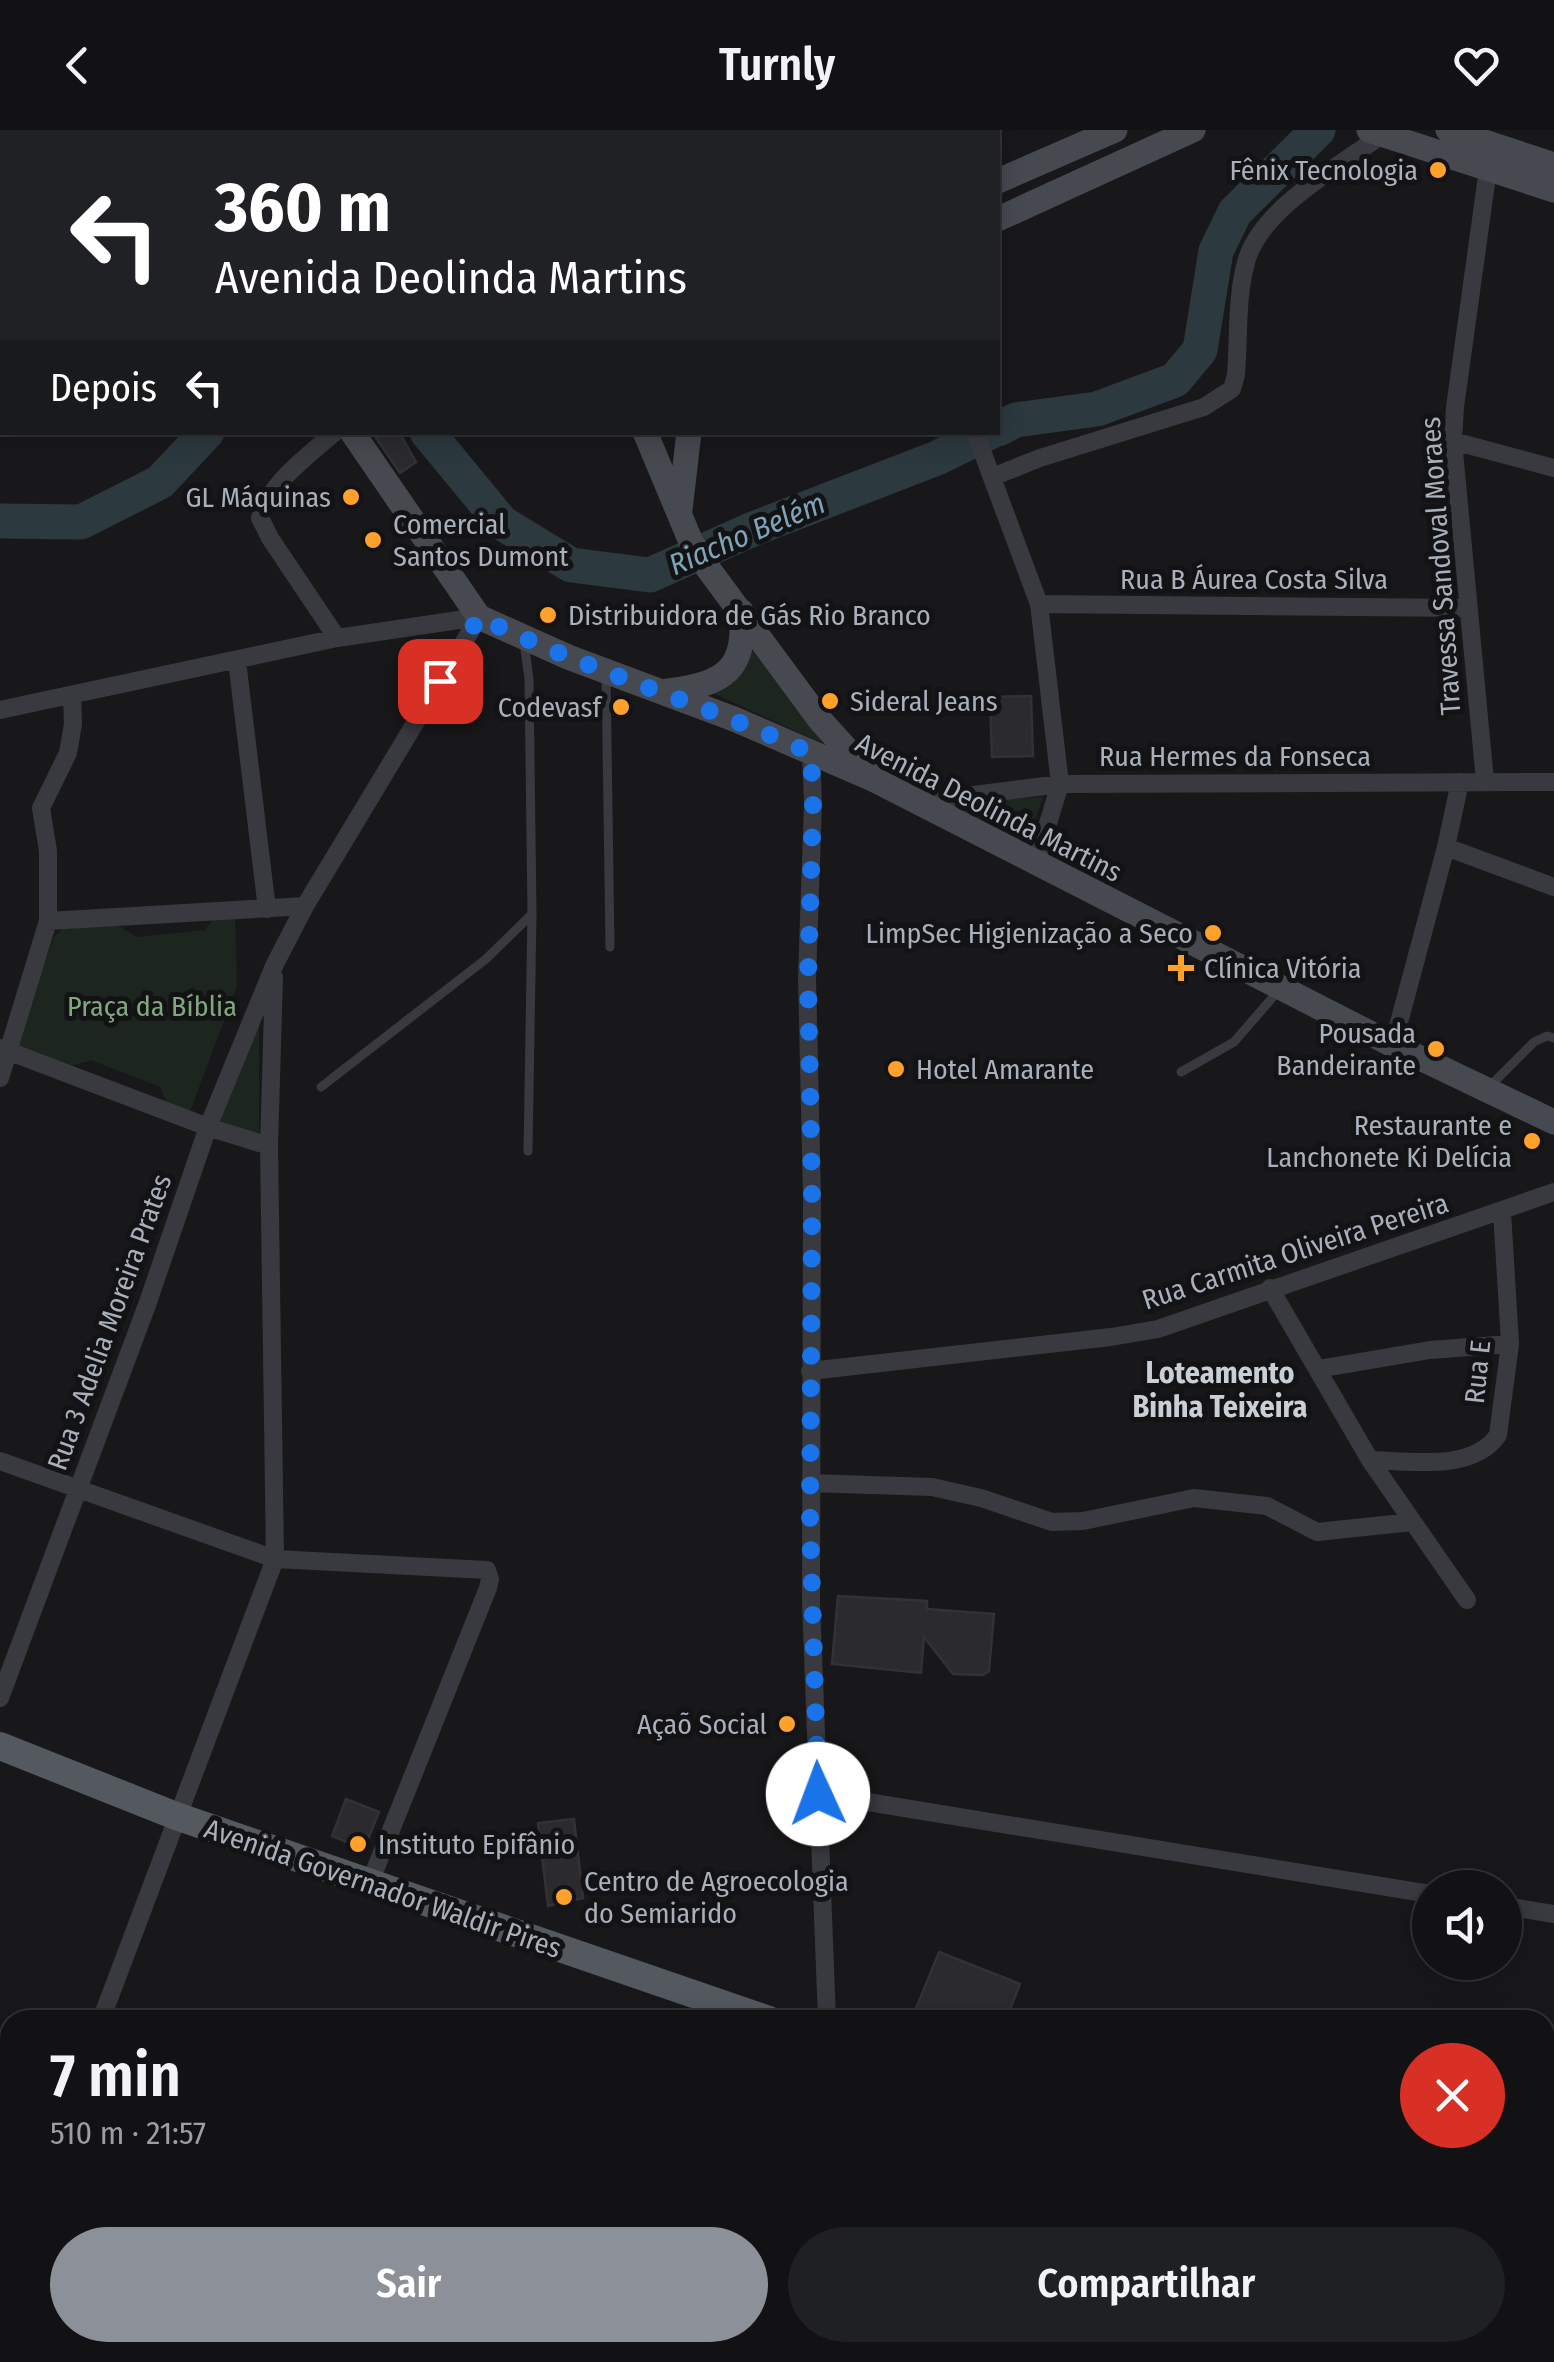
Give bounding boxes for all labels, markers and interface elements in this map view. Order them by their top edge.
icon: back [50,38,105,93]
text: Turnly [719,38,835,92]
icon: heart [1449,38,1504,93]
place label: Fênix Tecnologia [1230,154,1418,187]
marker: Fênix Tecnologia [1427,159,1449,181]
text: 360 m [215,166,391,250]
icon: left [50,170,180,300]
text: Avenida Deolinda Martins [215,251,687,305]
icon: left [177,360,232,415]
text: Depois [50,365,157,411]
street label: Travessa Sandoval Moraes [1414,416,1467,716]
place label: GL Máquinas [185,481,331,514]
water label: Riacho Belém [664,485,830,583]
marker: GL Máquinas [340,486,362,508]
place label: Comercial Santos Dumont [393,508,569,573]
marker: Comercial Santos Dumont [362,529,384,551]
street label: Rua B Áurea Costa Silva [1120,563,1388,596]
place label: Distribuidora de Gás Rio Branco [568,599,931,632]
marker: Distribuidora de Gás Rio Branco [537,604,559,626]
pin [398,639,483,724]
icon: arrive [413,654,468,709]
place label: Sideral Jeans [850,685,998,718]
marker: Sideral Jeans [819,690,841,712]
place label: Codevasf [498,691,603,724]
marker: Codevasf [610,696,632,718]
street label: Avenida Deolinda Martins [850,726,1127,889]
street label: Rua Hermes da Fonseca [1099,740,1371,773]
place label: LimpSec Higienização a Seco [866,917,1193,950]
marker: LimpSec Higienização a Seco [1202,922,1224,944]
place label: Clínica Vitória [1204,952,1362,985]
marker: Clínica Vitória [1168,955,1194,981]
park label: Praça da Bíblia [67,990,237,1023]
place label: Pousada Bandeirante [1276,1017,1416,1082]
marker: Pousada Bandeirante [1425,1038,1447,1060]
place label: Hotel Amarante [916,1053,1094,1086]
marker: Hotel Amarante [885,1058,907,1080]
place label: Restaurante e Lanchonete Ki Delícia [1266,1109,1512,1174]
marker: Restaurante e Lanchonete Ki Delícia [1521,1130,1543,1152]
street label: Rua 3 Adelia Moreira Prates [40,1170,178,1475]
street label: Rua Carmita Oliveira Pereira [1138,1186,1452,1317]
street label: Rua E [1458,1339,1497,1405]
district label: Loteamento Binha Teixeira [1133,1355,1308,1425]
place label: Açaõ Social [637,1708,767,1741]
marker: Açaõ Social [776,1713,798,1735]
position arrow [766,1742,870,1846]
street label: Avenida Governador Waldir Pires [200,1812,565,1965]
place label: Instituto Epifânio [378,1828,575,1861]
marker: Instituto Epifânio [347,1833,369,1855]
place label: Centro de Agroecologia do Semiarido [584,1865,849,1930]
map controls [1412,1870,1522,1980]
button: sound [1412,1870,1522,1980]
marker: Centro de Agroecologia do Semiarido [553,1886,575,1908]
text: 7 min [50,2040,181,2112]
button: close [1400,2043,1505,2148]
text: 510 m · 21:57 [50,2114,206,2152]
button: Sair [50,2227,768,2342]
button: Compartilhar [788,2227,1505,2342]

